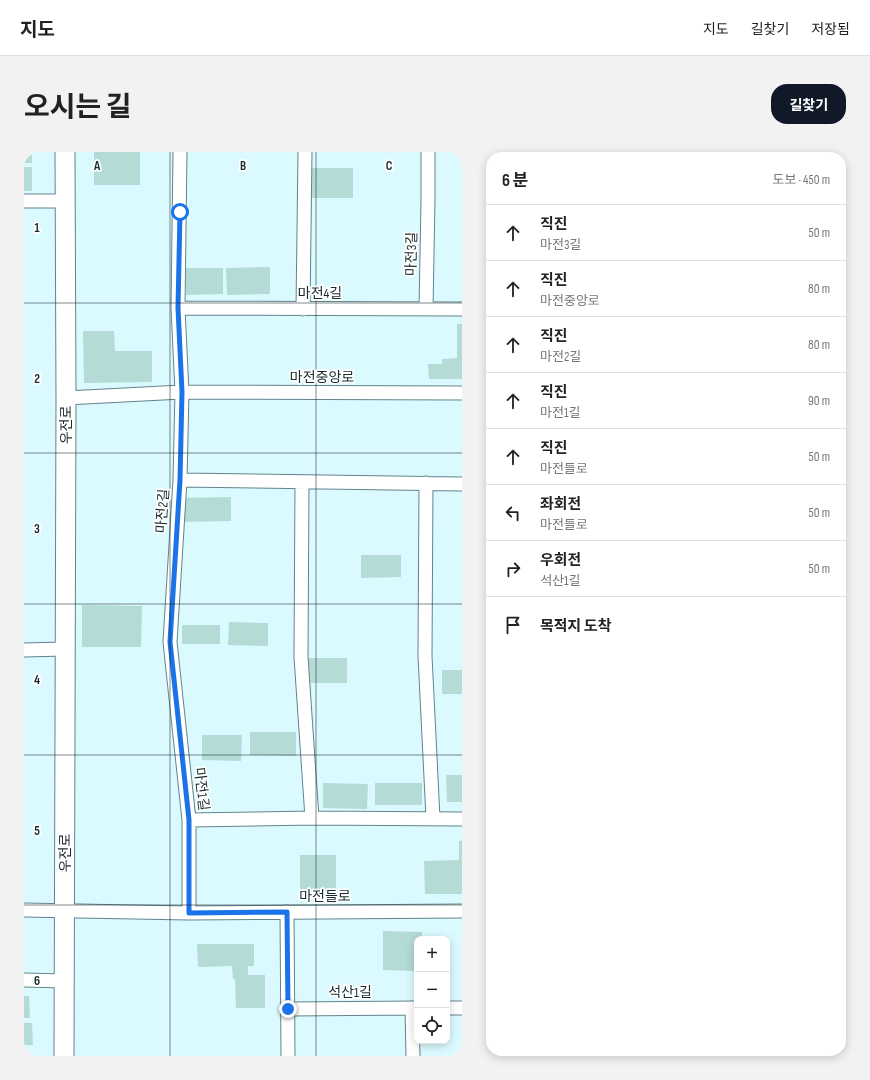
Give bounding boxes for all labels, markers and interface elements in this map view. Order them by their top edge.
text: 지도 [20,19,55,42]
text: 지도 [703,21,729,38]
text: 길찾기 [751,21,789,38]
text: 저장됨 [811,21,850,38]
button: 길찾기 [771,84,846,124]
text: 오시는 길 [24,91,131,124]
text: A [93,158,101,174]
text: B [240,158,246,174]
text: C [386,158,393,174]
text: 6 분 [502,171,528,191]
text: 도보 · 450 m [772,172,830,188]
route start [171,203,189,221]
text: 직진 [540,215,568,234]
text: 1 [34,220,40,236]
icon: ahead [502,222,524,244]
text: 50 m [809,225,830,241]
street label: 마전3길 [403,232,420,276]
text: 마전3길 [540,237,581,253]
text: 직진 [540,271,568,290]
icon: ahead [502,278,524,300]
text: 80 m [808,281,830,297]
street label: 마전4길 [298,285,342,302]
text: 마전중앙로 [540,293,600,309]
text: 직진 [540,327,568,346]
icon: ahead [502,334,524,356]
text: 80 m [808,337,830,353]
text: 마전2길 [540,349,581,365]
street label: 마전중앙로 [290,369,354,386]
text: 2 [34,371,40,387]
text: 직진 [540,383,568,402]
icon: ahead [502,390,524,412]
text: 90 m [808,393,830,409]
text: 마전1길 [540,405,580,421]
street label: 우전로 [58,406,75,444]
text: 직진 [540,439,568,458]
icon: ahead [502,446,524,468]
text: 50 m [809,449,830,465]
text: 마전들로 [540,461,588,477]
street label: 마전2길 [152,488,173,534]
text: 좌회전 [540,495,581,514]
icon: left [502,502,524,524]
text: 50 m [809,505,830,521]
text: 마전들로 [540,517,588,533]
text: 3 [34,521,40,537]
text: 우회전 [540,551,581,570]
icon: right [502,558,524,580]
text: 50 m [809,561,830,577]
text: 석산1길 [540,573,580,589]
icon: arrive [502,614,524,636]
text: 목적지 도착 [540,617,611,636]
text: 4 [34,672,40,688]
street label: 마전1길 [190,766,213,812]
text: 5 [34,823,40,839]
street label: 우전로 [57,834,74,872]
street label: 마전들로 [299,888,351,905]
map controls [414,936,450,1044]
button: + [414,936,450,972]
button: − [414,972,450,1008]
text: 6 [34,973,40,989]
street label: 석산1길 [328,984,372,1001]
route end [279,1000,297,1018]
button: locate [414,1008,450,1044]

